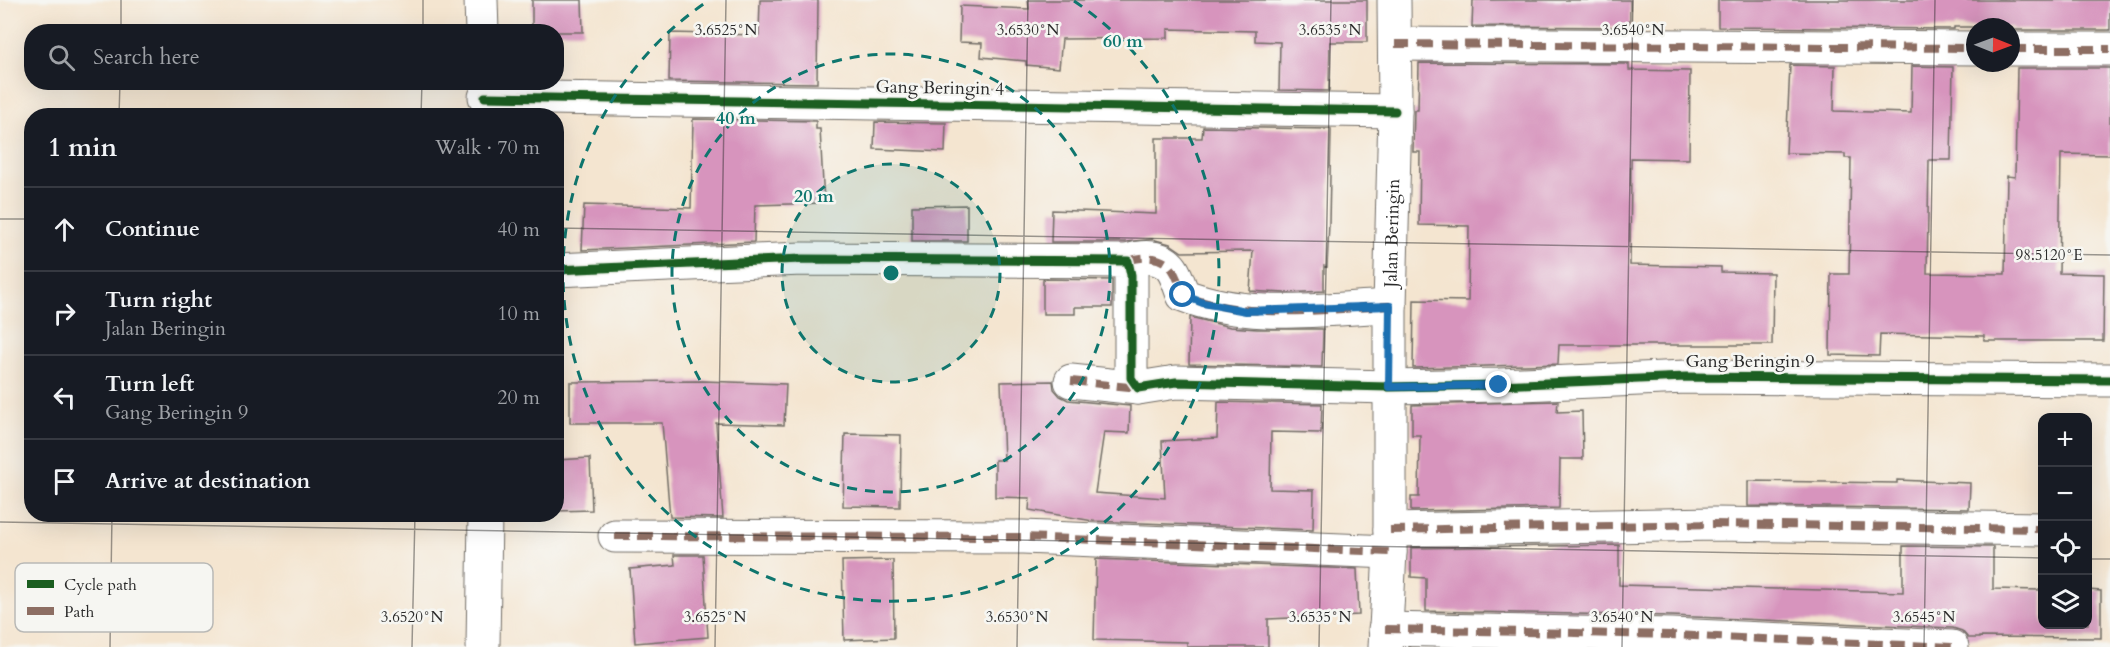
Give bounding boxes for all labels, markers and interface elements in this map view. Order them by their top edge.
north arrow [1966,18,2020,72]
text: 3.6525°N [695,20,758,40]
text: 3.6530°N [997,20,1060,40]
text: 3.6535°N [1299,20,1362,40]
text: 3.6540°N [1602,20,1665,40]
search box [24,24,564,90]
text: 60 m [1103,29,1143,54]
icon: search [45,41,78,74]
text: Search here [93,42,200,72]
street label: Gang Beringin 4 [875,74,1005,102]
text: 40 m [716,106,756,131]
text: 1 min [48,130,117,165]
text: Walk · 70 m [435,134,540,161]
street label: Jalan Beringin [1378,178,1406,291]
text: 20 m [794,184,834,209]
icon: ahead [48,213,81,246]
text: Continue [105,214,200,244]
text: 40 m [497,216,540,243]
text: 98.5120°E [2016,245,2082,265]
centre of rings [881,263,901,283]
route start [1169,281,1195,307]
text: Turn right [105,285,212,315]
icon: right [48,297,81,330]
text: 10 m [497,300,540,327]
text: Jalan Beringin [105,315,226,342]
street label: Gang Beringin 9 [1686,349,1814,374]
text: Turn left [105,369,194,399]
route end [1485,371,1511,397]
icon: left [48,381,81,414]
text: 20 m [497,384,540,411]
text: Gang Beringin 9 [105,399,248,426]
map controls [2038,413,2092,629]
button: + [2038,413,2092,467]
icon: arrive [48,465,81,498]
text: Arrive at destination [105,466,310,496]
button: − [2038,467,2092,521]
button: locate [2038,521,2092,575]
legend [15,563,213,632]
text: Cycle path [64,574,137,596]
button: layers [2038,575,2092,629]
text: Path [64,601,94,623]
text: 3.6520°N [381,607,444,627]
text: 3.6525°N [684,607,747,627]
text: 3.6530°N [986,607,1049,627]
text: 3.6535°N [1289,607,1352,627]
text: 3.6540°N [1591,607,1654,627]
text: 3.6545°N [1893,607,1956,627]

